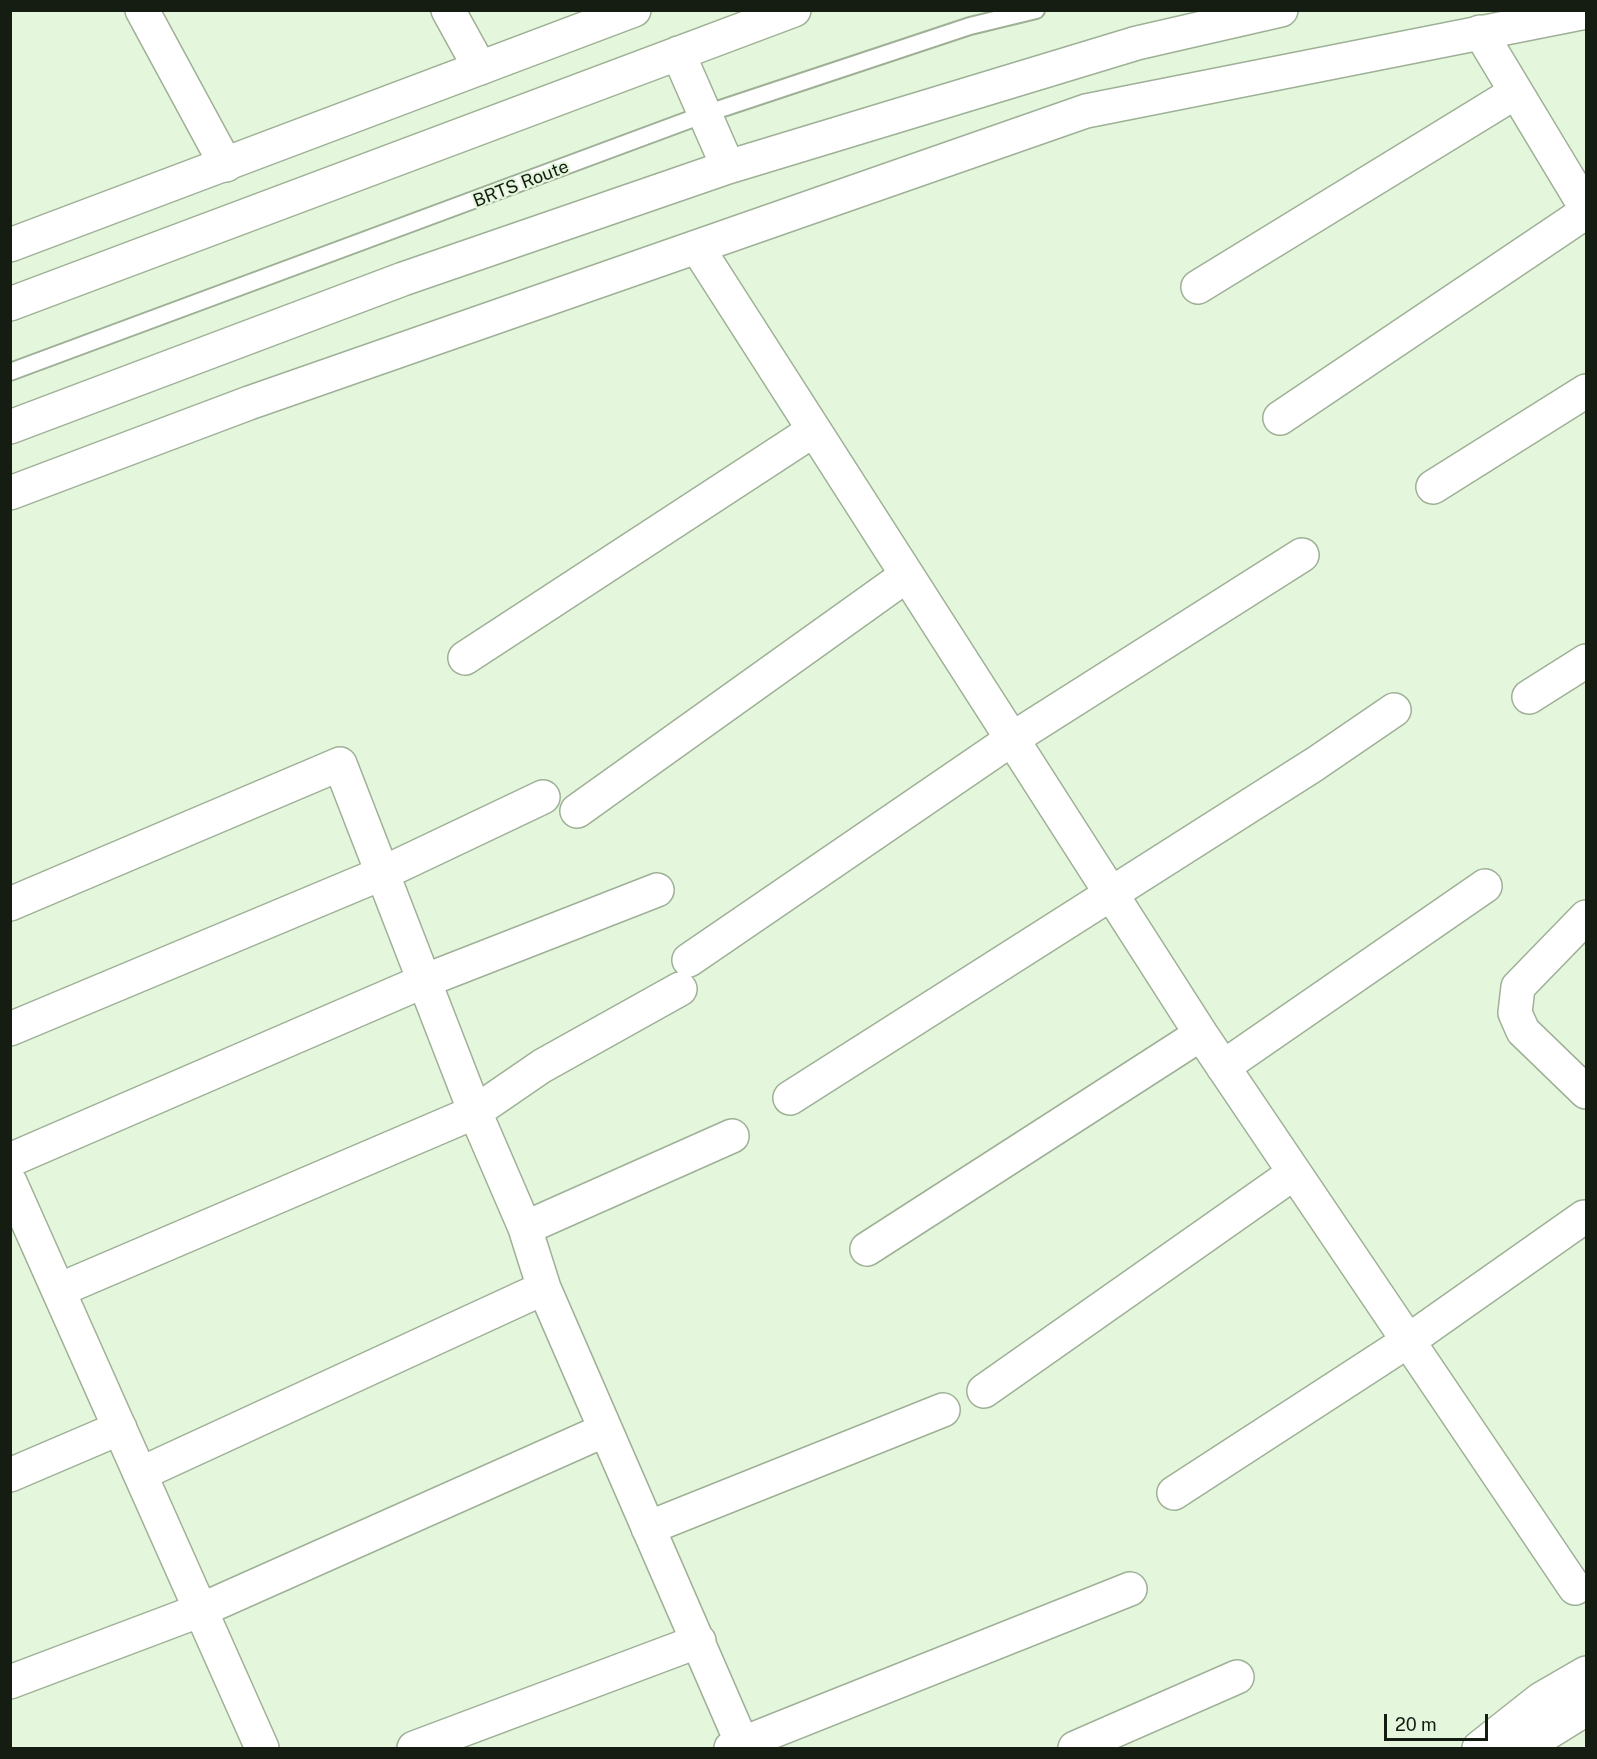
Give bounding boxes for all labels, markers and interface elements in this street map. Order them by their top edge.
street label: BRTS Route [470,156,572,212]
scale bar [1387,1702,1490,1740]
text: 20 m [1395,1714,1437,1735]

